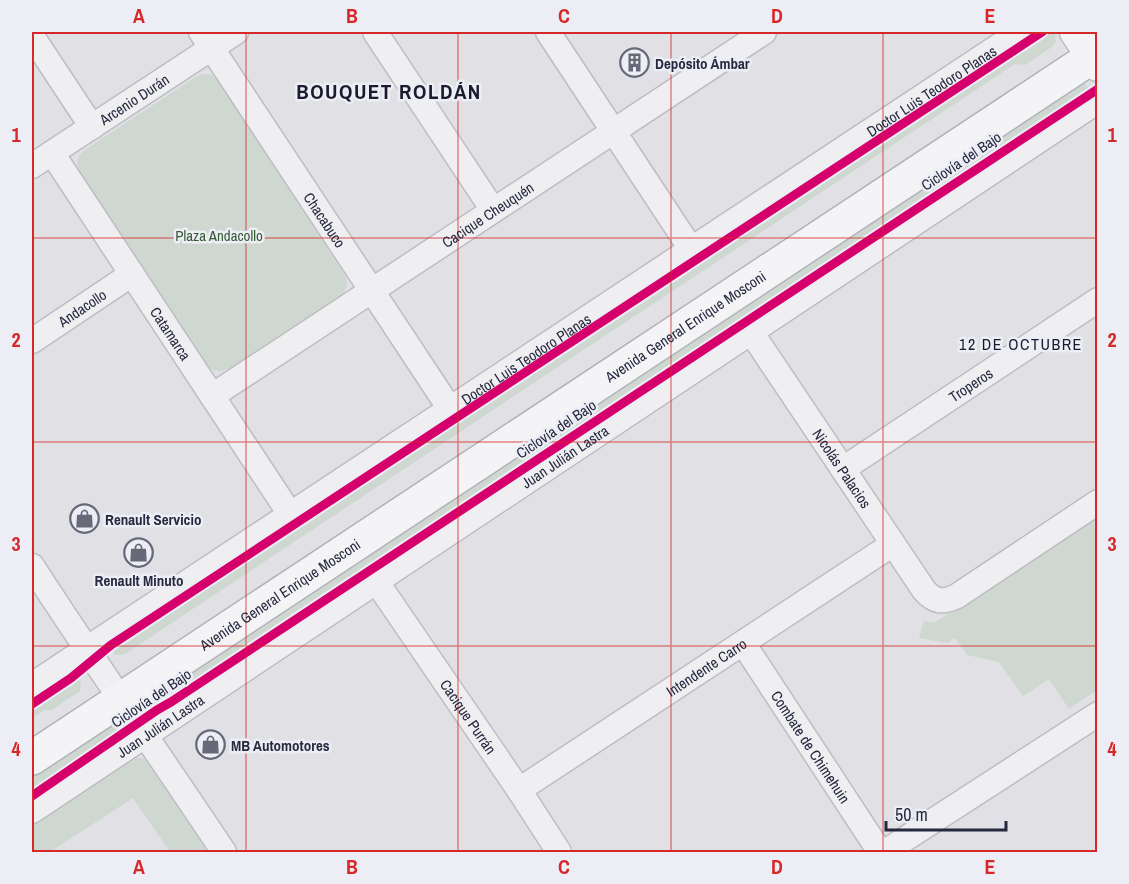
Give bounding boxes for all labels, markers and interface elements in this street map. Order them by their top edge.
text: A [133,2,145,29]
text: B [346,2,358,29]
text: C [558,2,570,29]
text: D [771,2,783,29]
text: E [985,2,996,29]
street label: Doctor Luis Teodoro Planas [862,40,1000,141]
building icon: Depósito Ámbar [618,47,650,79]
place label: Depósito Ámbar [655,53,750,74]
street label: Arcenio Durán [94,68,173,130]
district label: BOUQUET ROLDÁN [296,77,482,106]
text: 1 [11,121,21,148]
text: 1 [1107,121,1117,148]
street label: Ciclovía del Bajo [917,126,1005,196]
street label: Cacique Cheuquén [437,176,538,252]
street label: Chacabuco [299,188,351,252]
park label: Plaza Andacollo [175,225,263,246]
street label: Avenida General Enrique Mosconi [600,265,770,387]
street label: Andacollo [53,284,110,332]
street label: Catamarca [146,302,196,364]
street label: Doctor Luis Teodoro Planas [457,308,595,409]
text: 2 [11,326,21,353]
text: 2 [1107,326,1117,353]
district label: 12 DE OCTUBRE [959,333,1083,355]
street label: Troperos [944,362,997,407]
street label: Ciclovía del Bajo [512,394,600,464]
street label: Juan Julián Lastra [517,420,612,493]
street label: Nicolás Palacios [808,424,877,512]
shop icon: Renault Servicio [68,503,100,535]
place label: Renault Servicio [105,509,201,530]
text: 3 [11,530,21,557]
text: 3 [1107,530,1117,557]
street label: Avenida General Enrique Mosconi [194,533,364,656]
shop icon: Renault Minuto [123,537,155,569]
place label: Renault Minuto [95,570,183,591]
street label: Intendente Carro [662,633,751,701]
street label: Ciclovía del Bajo [107,663,195,733]
street label: Cacique Purrán [436,675,502,758]
street label: Combate de Chimehuin [766,686,856,807]
street label: Juan Julián Lastra [112,689,208,762]
shop icon: MB Automotores [194,729,226,761]
text: 4 [11,735,21,762]
place label: MB Automotores [231,735,330,756]
text: 4 [1107,735,1117,762]
scale bar [886,794,1006,832]
text: 50 m [895,802,928,827]
text: A [133,853,145,880]
text: B [346,853,358,880]
text: C [558,853,570,880]
text: D [771,853,783,880]
text: E [985,853,996,880]

